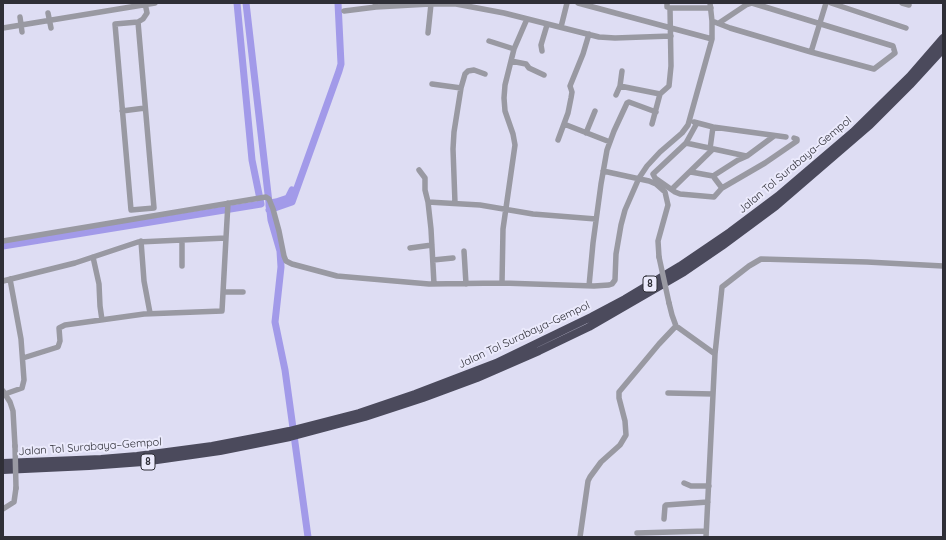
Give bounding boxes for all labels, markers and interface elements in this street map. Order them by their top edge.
street label: Jalan Tol Surabaya–Gempol [736,114,854,216]
road number: 8 [643,276,657,292]
street label: Jalan Tol Surabaya–Gempol [456,299,592,371]
street label: Jalan Tol Surabaya–Gempol [18,435,162,459]
road number: 8 [141,454,155,470]

